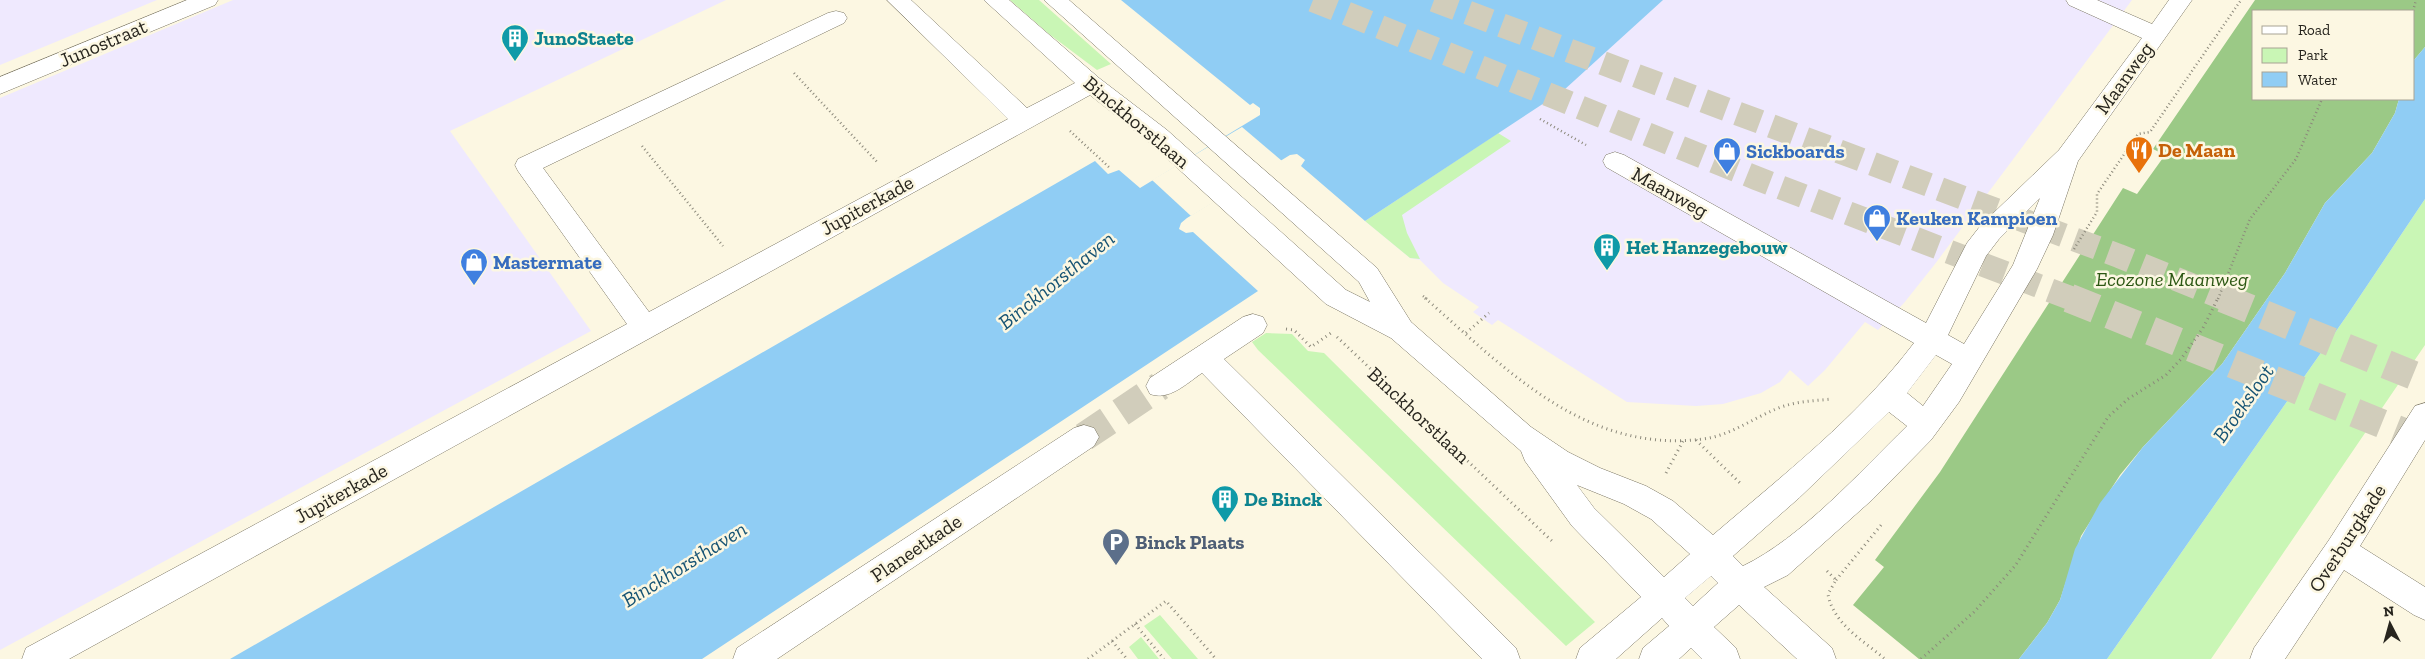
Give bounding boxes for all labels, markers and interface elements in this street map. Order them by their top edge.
legend [2252,10,2415,100]
street label: Junostraat [56,14,151,72]
text: Road [2298,21,2331,39]
building icon: JunoStaete [500,23,530,62]
place label: JunoStaete [534,26,634,50]
street label: Maanweg [2090,37,2158,119]
text: Park [2298,46,2328,64]
street label: Binckhorstlaan [1079,71,1195,174]
text: Water [2298,71,2338,89]
restaurant icon: De Maan [2124,135,2154,174]
shop icon: Sickboards [1712,136,1742,175]
place label: De Maan [2158,138,2235,162]
place label: Sickboards [1746,139,1845,163]
street label: Maanweg [1628,161,1712,223]
street label: Jupiterkade [817,170,917,240]
shop icon: Keuken Kampioen [1862,203,1892,242]
place label: Keuken Kampioen [1896,206,2058,230]
water label: Binckhorsthaven [993,226,1119,334]
building icon: Het Hanzegebouw [1592,232,1622,271]
place label: Het Hanzegebouw [1626,235,1788,259]
shop icon: Mastermate [459,247,489,286]
place label: Mastermate [493,250,602,274]
park label: Ecozone Maanweg [2096,267,2249,291]
water label: Broeksloot [2207,359,2279,447]
street label: Binckhorstlaan [1363,362,1475,469]
street label: Jupiterkade [291,458,391,528]
street label: Overburgkade [2303,479,2391,597]
building icon: De Binck [1210,484,1240,523]
place label: De Binck [1244,487,1322,511]
street label: Planeetkade [866,509,966,587]
water label: Binckhorsthaven [617,516,751,612]
parking icon: Binck Plaats [1101,527,1131,566]
place label: Binck Plaats [1135,530,1245,554]
north arrow [2365,599,2415,649]
text: N [2383,603,2395,621]

